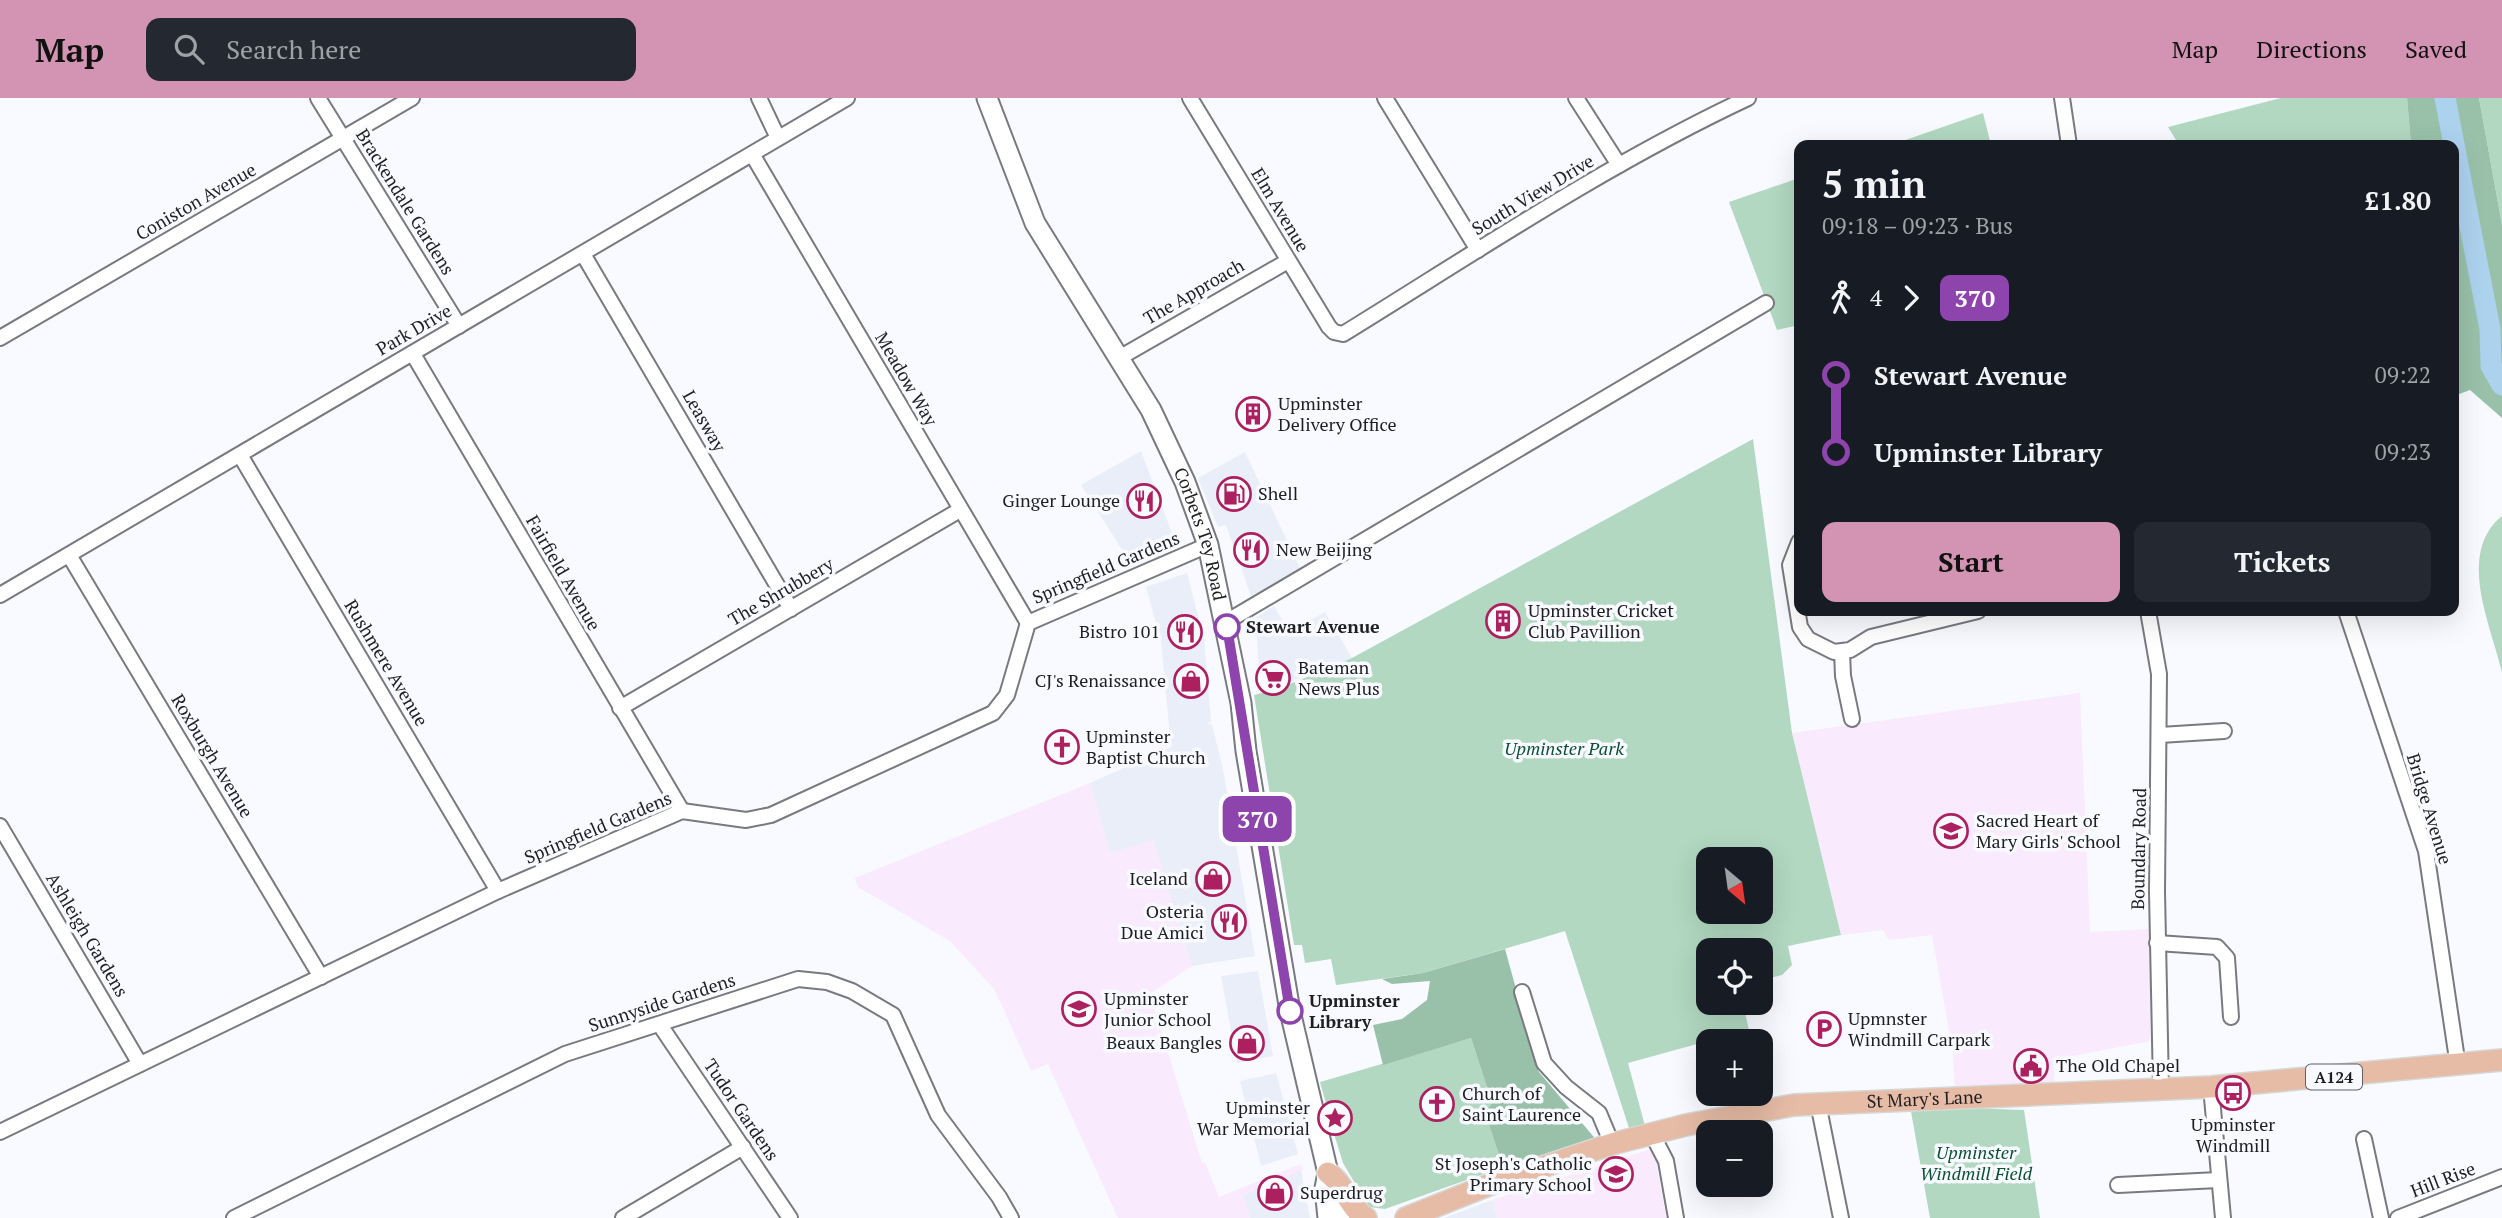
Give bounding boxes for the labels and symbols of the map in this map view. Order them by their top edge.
street label: Brackendale Gardens [351,124,461,279]
street label: South View Drive [1467,148,1598,240]
street label: Coniston Avenue [131,157,260,245]
street label: Elm Avenue [1246,163,1315,256]
street label: The Approach [1139,252,1249,330]
street label: Park Drive [371,298,456,360]
street label: Meadow Way [870,327,944,431]
street label: Leasway [678,385,732,456]
place label: Upminster Delivery Office [1278,391,1397,436]
building icon: Upminster Delivery Office [1234,395,1272,433]
street label: Corbets Tey Road [1169,463,1232,603]
fuel station icon: Shell [1215,475,1253,513]
place label: Shell [1258,481,1298,505]
restaurant icon: Ginger Lounge [1125,482,1163,520]
place label: Ginger Lounge [1002,488,1120,512]
street label: Fairfield Avenue [521,510,607,635]
street label: Springfield Gardens [1028,525,1183,609]
restaurant icon: New Beijing [1232,531,1270,569]
place label: New Beijing [1276,537,1373,561]
street label: The Shrubbery [724,551,838,631]
street label: Rushmere Avenue [340,595,434,730]
place label: Upminster Cricket Club Pavillion [1528,598,1674,643]
building icon: Upminster Cricket Club Pavillion [1484,602,1522,640]
restaurant icon: Bistro 101 [1166,613,1204,651]
marker: Stewart Avenue [1214,614,1240,640]
place label: Stewart Avenue [1246,614,1380,638]
place label: Bistro 101 [1079,619,1160,643]
place label: Bateman News Plus [1298,655,1380,700]
supermarket icon: Bateman News Plus [1254,659,1292,697]
shop icon: CJ's Renaissance [1172,662,1210,700]
place label: CJ's Renaissance [1035,668,1166,692]
street label: Roxburgh Avenue [166,689,259,822]
place label: Upminster Baptist Church [1086,724,1206,769]
church icon: Upminster Baptist Church [1043,728,1081,766]
park label: Upminster Park [1504,736,1624,760]
street label: Bridge Avenue [2402,750,2458,867]
street label: Springfield Gardens [520,785,675,869]
street label: Boundary Road [2125,788,2151,910]
line badge: 370 [1217,796,1297,842]
place label: Sacred Heart of Mary Girls' School [1976,808,2121,853]
school or university icon: Sacred Heart of Mary Girls' School [1932,812,1970,850]
north arrow [1696,847,1773,924]
shop icon: Iceland [1194,860,1232,898]
place label: Iceland [1129,866,1188,890]
street label: Ashleigh Gardens [41,868,134,1001]
place label: Osteria Due Amici [1121,899,1204,944]
restaurant icon: Osteria Due Amici [1210,903,1248,941]
street label: Sunnyside Gardens [585,967,738,1037]
place label: Upminster Junior School [1104,986,1212,1031]
place label: Upminster Library [1309,988,1400,1033]
school or university icon: Upminster Junior School [1060,990,1098,1028]
marker: Upminster Library [1277,998,1303,1024]
place label: Upmnster Windmill Carpark [1848,1006,1991,1051]
parking icon: Upmnster Windmill Carpark [1805,1010,1843,1048]
shop icon: Beaux Bangles [1228,1024,1266,1062]
place label: Beaux Bangles [1106,1030,1222,1054]
public building icon: The Old Chapel [2012,1047,2050,1085]
place label: The Old Chapel [2056,1053,2180,1077]
street label: Tudor Gardens [699,1054,785,1165]
road number: A124 [2306,1065,2362,1090]
bus stop icon: Upminster Windmill [2214,1074,2252,1112]
place label: Church of Saint Laurence [1462,1081,1581,1126]
street label: St Mary's Lane [1866,1084,1983,1113]
church icon: Church of Saint Laurence [1418,1085,1456,1123]
place label: Upminster War Memorial [1197,1095,1310,1140]
place icon: Upminster War Memorial [1316,1099,1354,1137]
place label: Upminster Windmill [2191,1112,2275,1157]
park label: Upminster Windmill Field [1920,1140,2033,1185]
place label: St Joseph's Catholic Primary School [1435,1151,1592,1196]
school or university icon: St Joseph's Catholic Primary School [1597,1155,1635,1193]
street label: Hill Rise [2407,1156,2478,1202]
shop icon: Superdrug [1256,1174,1294,1212]
place label: Superdrug [1300,1180,1383,1204]

